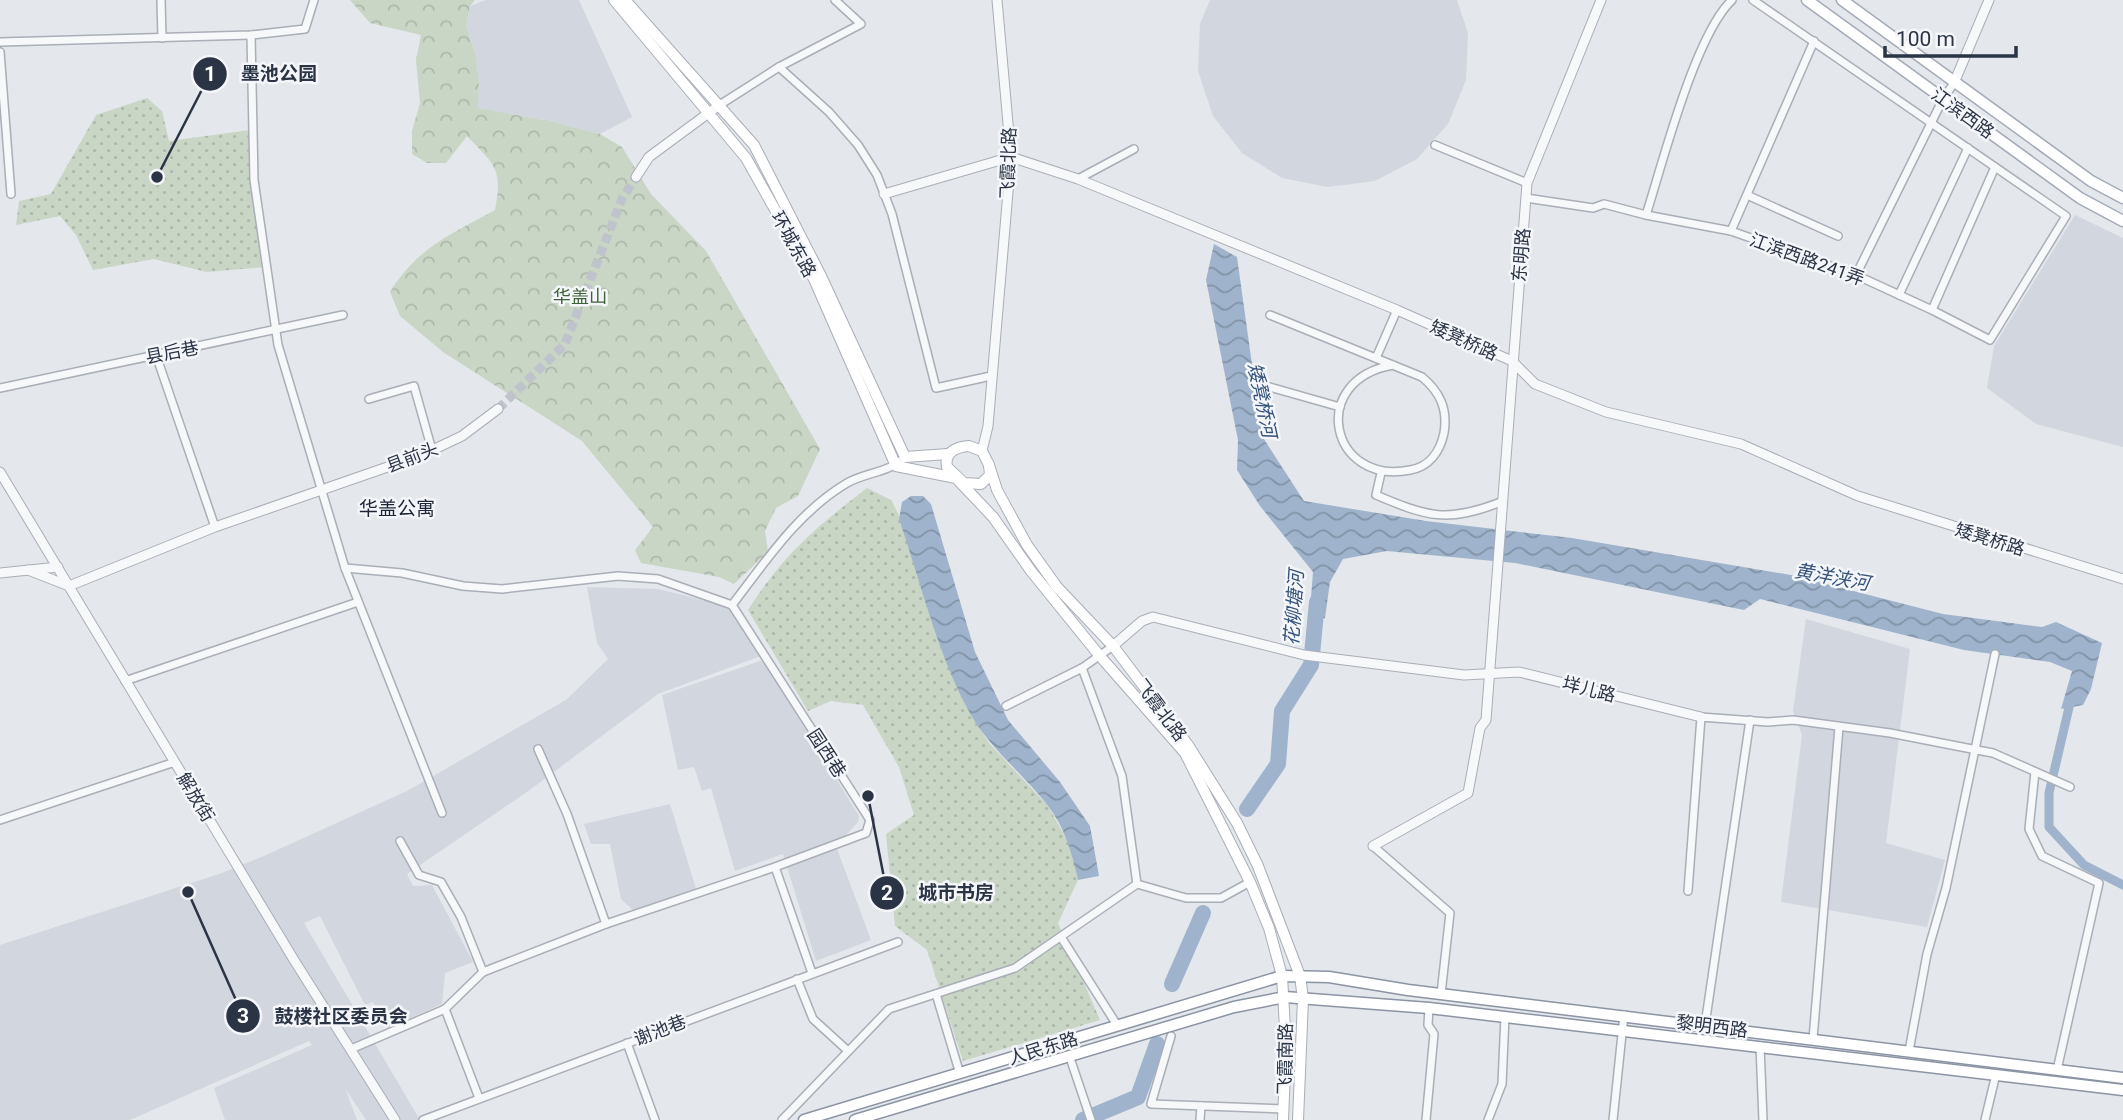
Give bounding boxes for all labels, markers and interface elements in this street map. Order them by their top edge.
scale bar [1885,14,2016,58]
text: 100 m [1896,27,1955,51]
callout: 墨池公园 [192,54,331,94]
text: 1 [204,62,216,86]
text: 墨池公园 [241,62,317,85]
street label: 江滨西路 [1928,83,1998,143]
street label: 飞霞北路 [996,127,1020,199]
street label: 环城东路 [767,207,821,281]
street label: 东明路 [1508,227,1534,283]
street label: 江滨西路241弄 [1747,229,1867,289]
park label: 华盖山 [553,286,607,307]
street label: 矮凳桥路 [1427,316,1501,364]
street label: 县后巷 [143,337,201,367]
water label: 矮凳桥河 [1243,360,1282,443]
street label: 县前头 [383,438,441,476]
district label: 华盖公寓 [359,497,435,520]
street label: 矮凳桥路 [1953,518,2027,560]
water label: 黄洋浃河 [1793,559,1875,596]
water label: 花柳塘河 [1280,565,1308,647]
street label: 垟儿路 [1560,672,1618,706]
street label: 飞霞北路 [1131,675,1191,745]
street label: 园西巷 [803,725,851,781]
street label: 解放街 [173,768,219,826]
callout: 城市书房 [869,873,1008,913]
text: 2 [881,881,893,905]
text: 城市书房 [918,881,994,904]
callout: 鼓楼社区委员会 [225,996,421,1036]
text: 3 [237,1004,249,1028]
text: 鼓楼社区委员会 [274,1005,408,1028]
street label: 谢池巷 [631,1011,689,1049]
street label: 黎明西路 [1675,1011,1749,1041]
street label: 飞霞南路 [1274,1023,1296,1095]
street label: 人民东路 [1006,1027,1080,1069]

